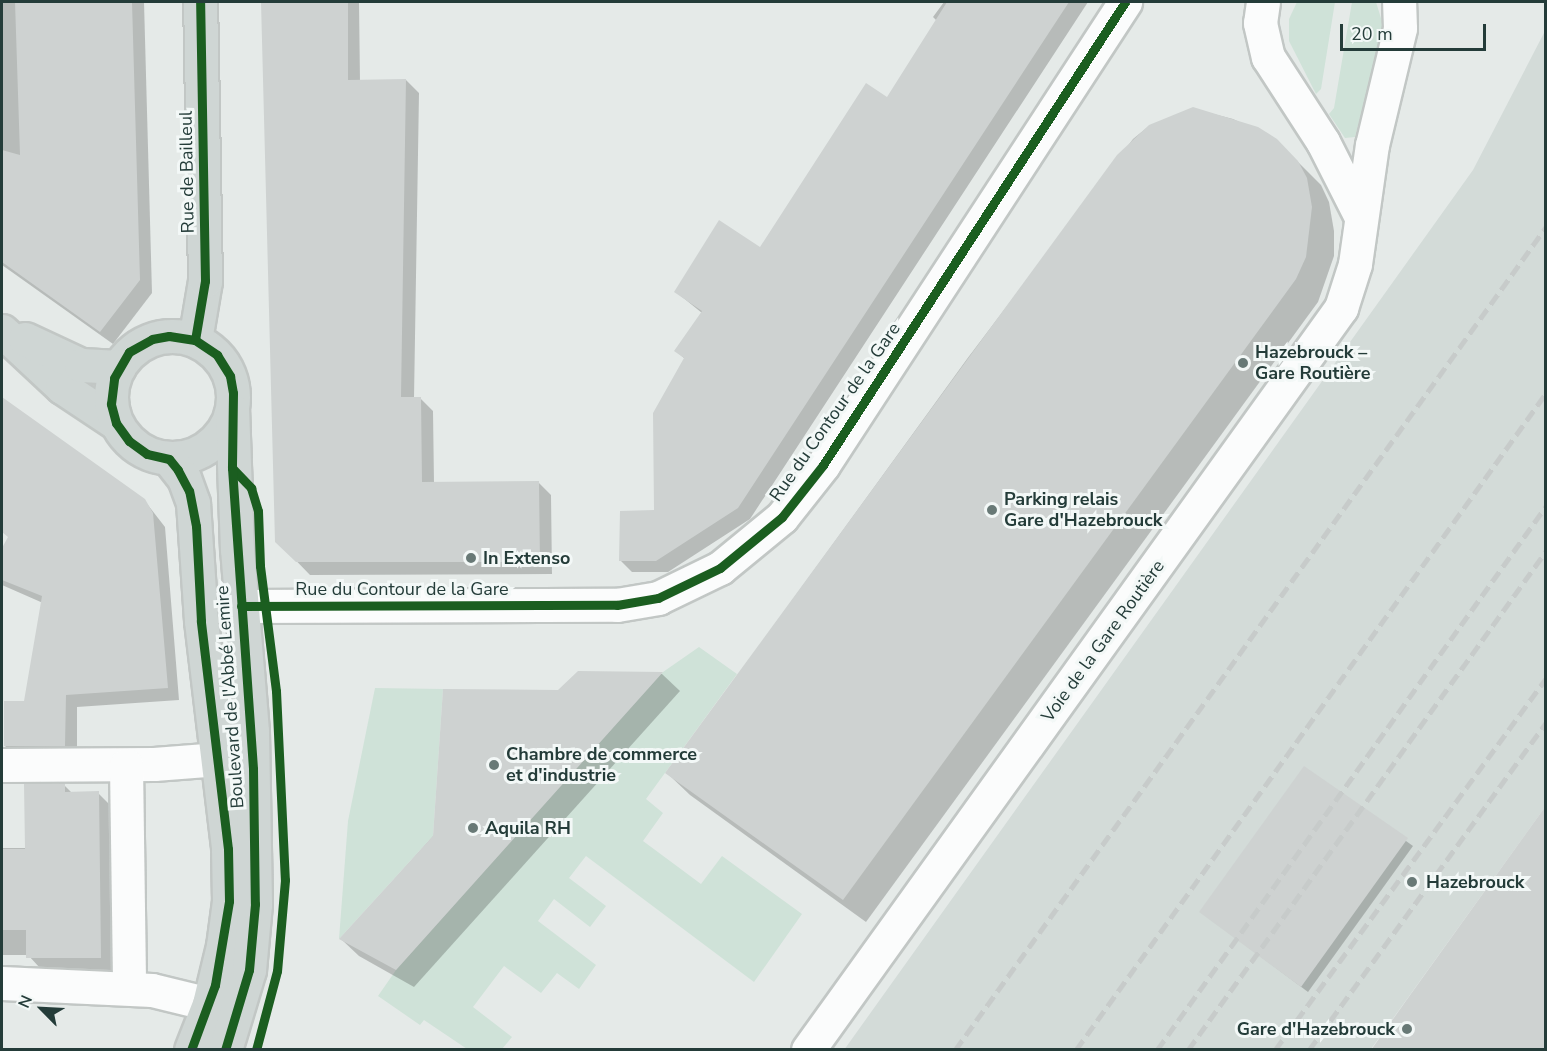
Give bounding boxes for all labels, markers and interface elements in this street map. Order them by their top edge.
scale bar [1343,12,1488,50]
text: 20 m [1351,22,1393,46]
street label: Rue de Bailleul [175,111,199,233]
street label: Rue du Contour de la Gare [765,318,905,506]
place label: Hazebrouck – Gare Routière [1255,342,1370,385]
marker: Hazebrouck – Gare Routière [1236,356,1250,370]
place label: Parking relais Gare d'Hazebrouck [1004,489,1162,532]
marker: Parking relais Gare d'Hazebrouck [985,503,999,517]
place label: In Extenso [483,547,570,569]
marker: In Extenso [464,551,478,565]
street label: Voie de la Gare Routière [1037,556,1169,726]
street label: Rue du Contour de la Gare [295,578,509,600]
street label: Boulevard de l'Abbé Lemire [211,585,249,809]
place label: Chambre de commerce et d'industrie [506,744,697,786]
marker: Chambre de commerce et d'industrie [487,758,501,772]
place label: Aquila RH [485,817,571,839]
marker: Aquila RH [466,821,480,835]
place label: Hazebrouck [1426,871,1525,893]
marker: Hazebrouck [1403,873,1421,891]
north arrow [12,979,72,1039]
text: N [13,992,38,1012]
place label: Gare d'Hazebrouck [1237,1018,1395,1040]
marker: Gare d'Hazebrouck [1400,1022,1414,1036]

